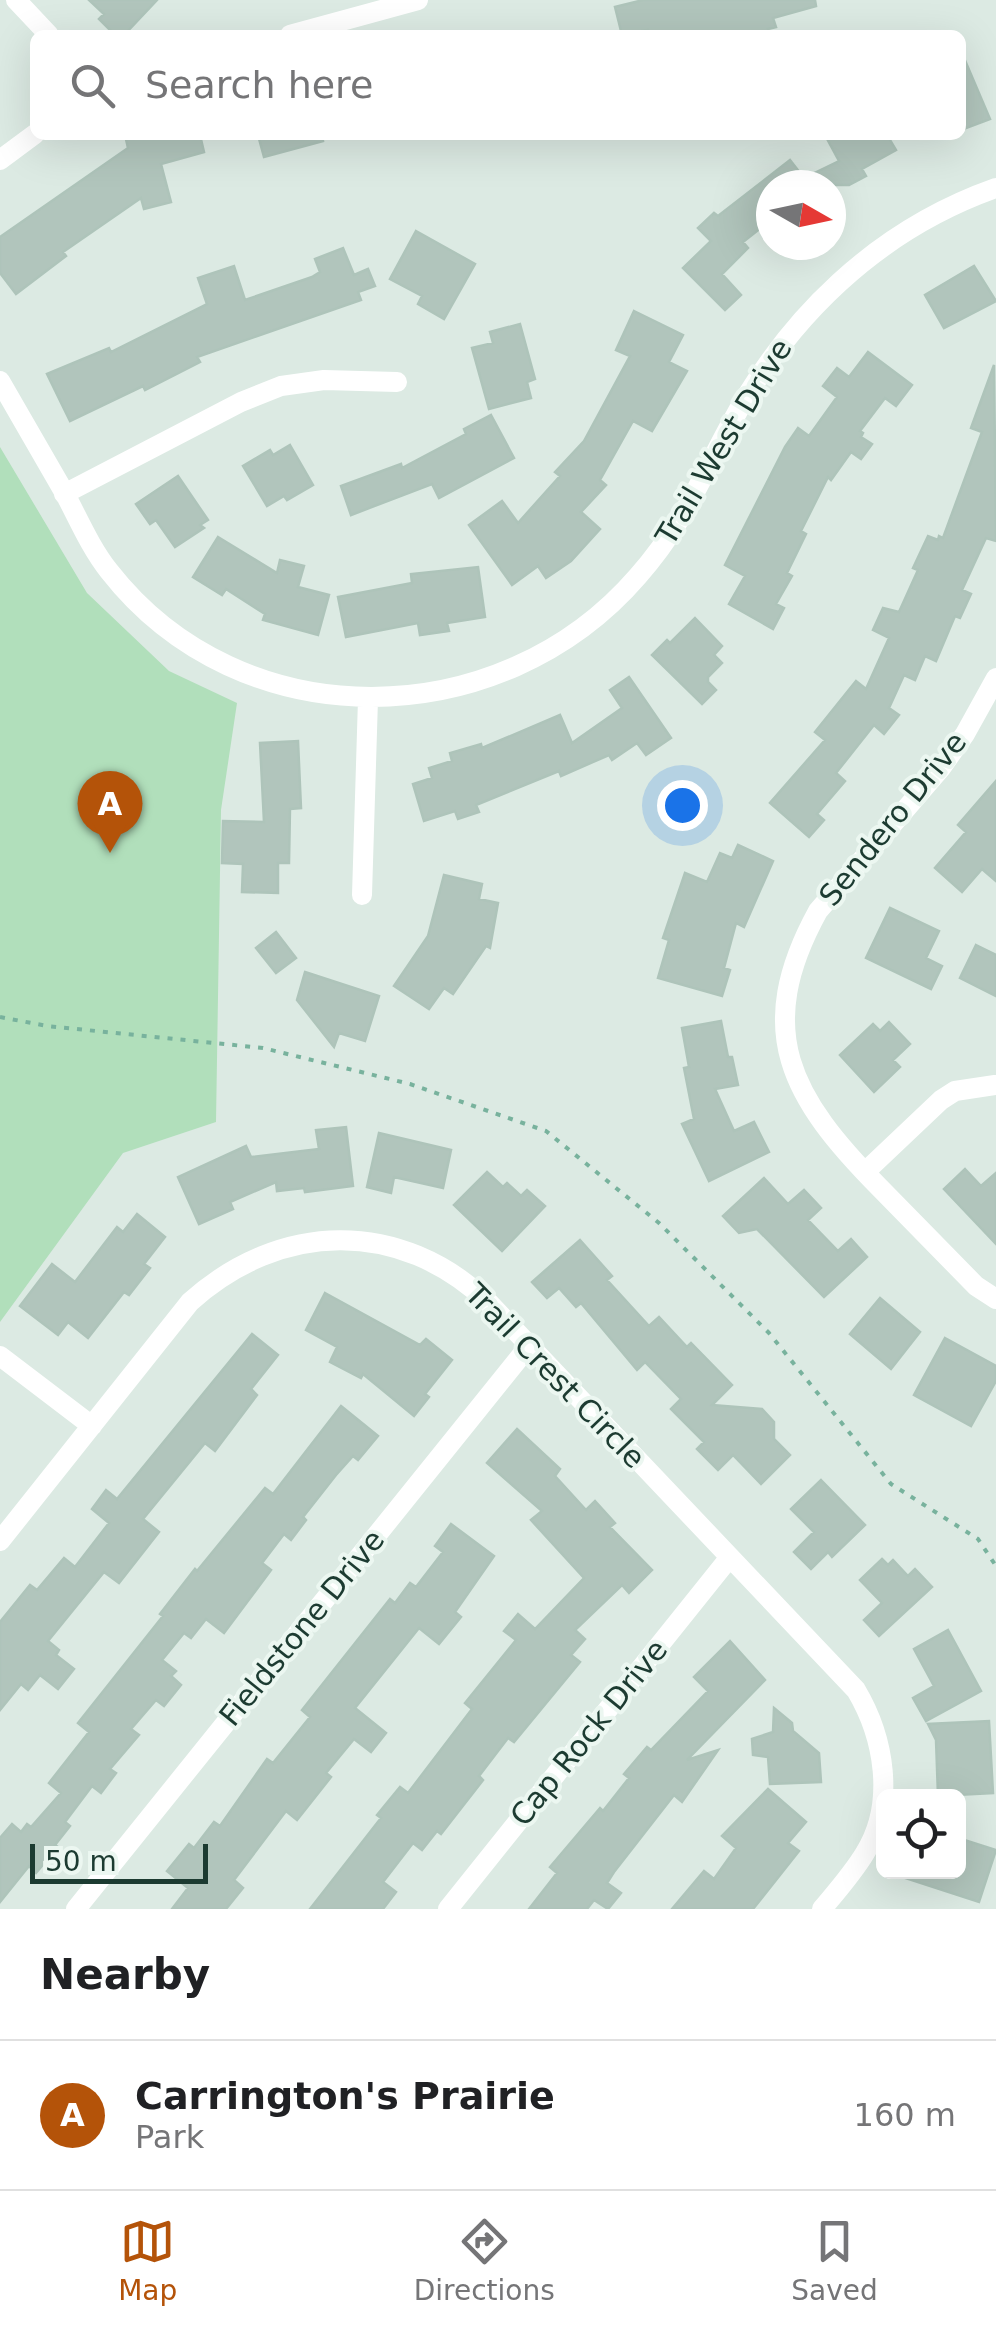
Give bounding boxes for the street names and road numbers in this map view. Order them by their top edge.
street label: Trail West Drive [648,332,799,552]
street label: Sendero Drive [812,725,973,913]
street label: Trail Crest Circle [458,1275,652,1475]
street label: Fieldstone Drive [212,1523,391,1733]
street label: Cap Rock Drive [503,1633,674,1833]

